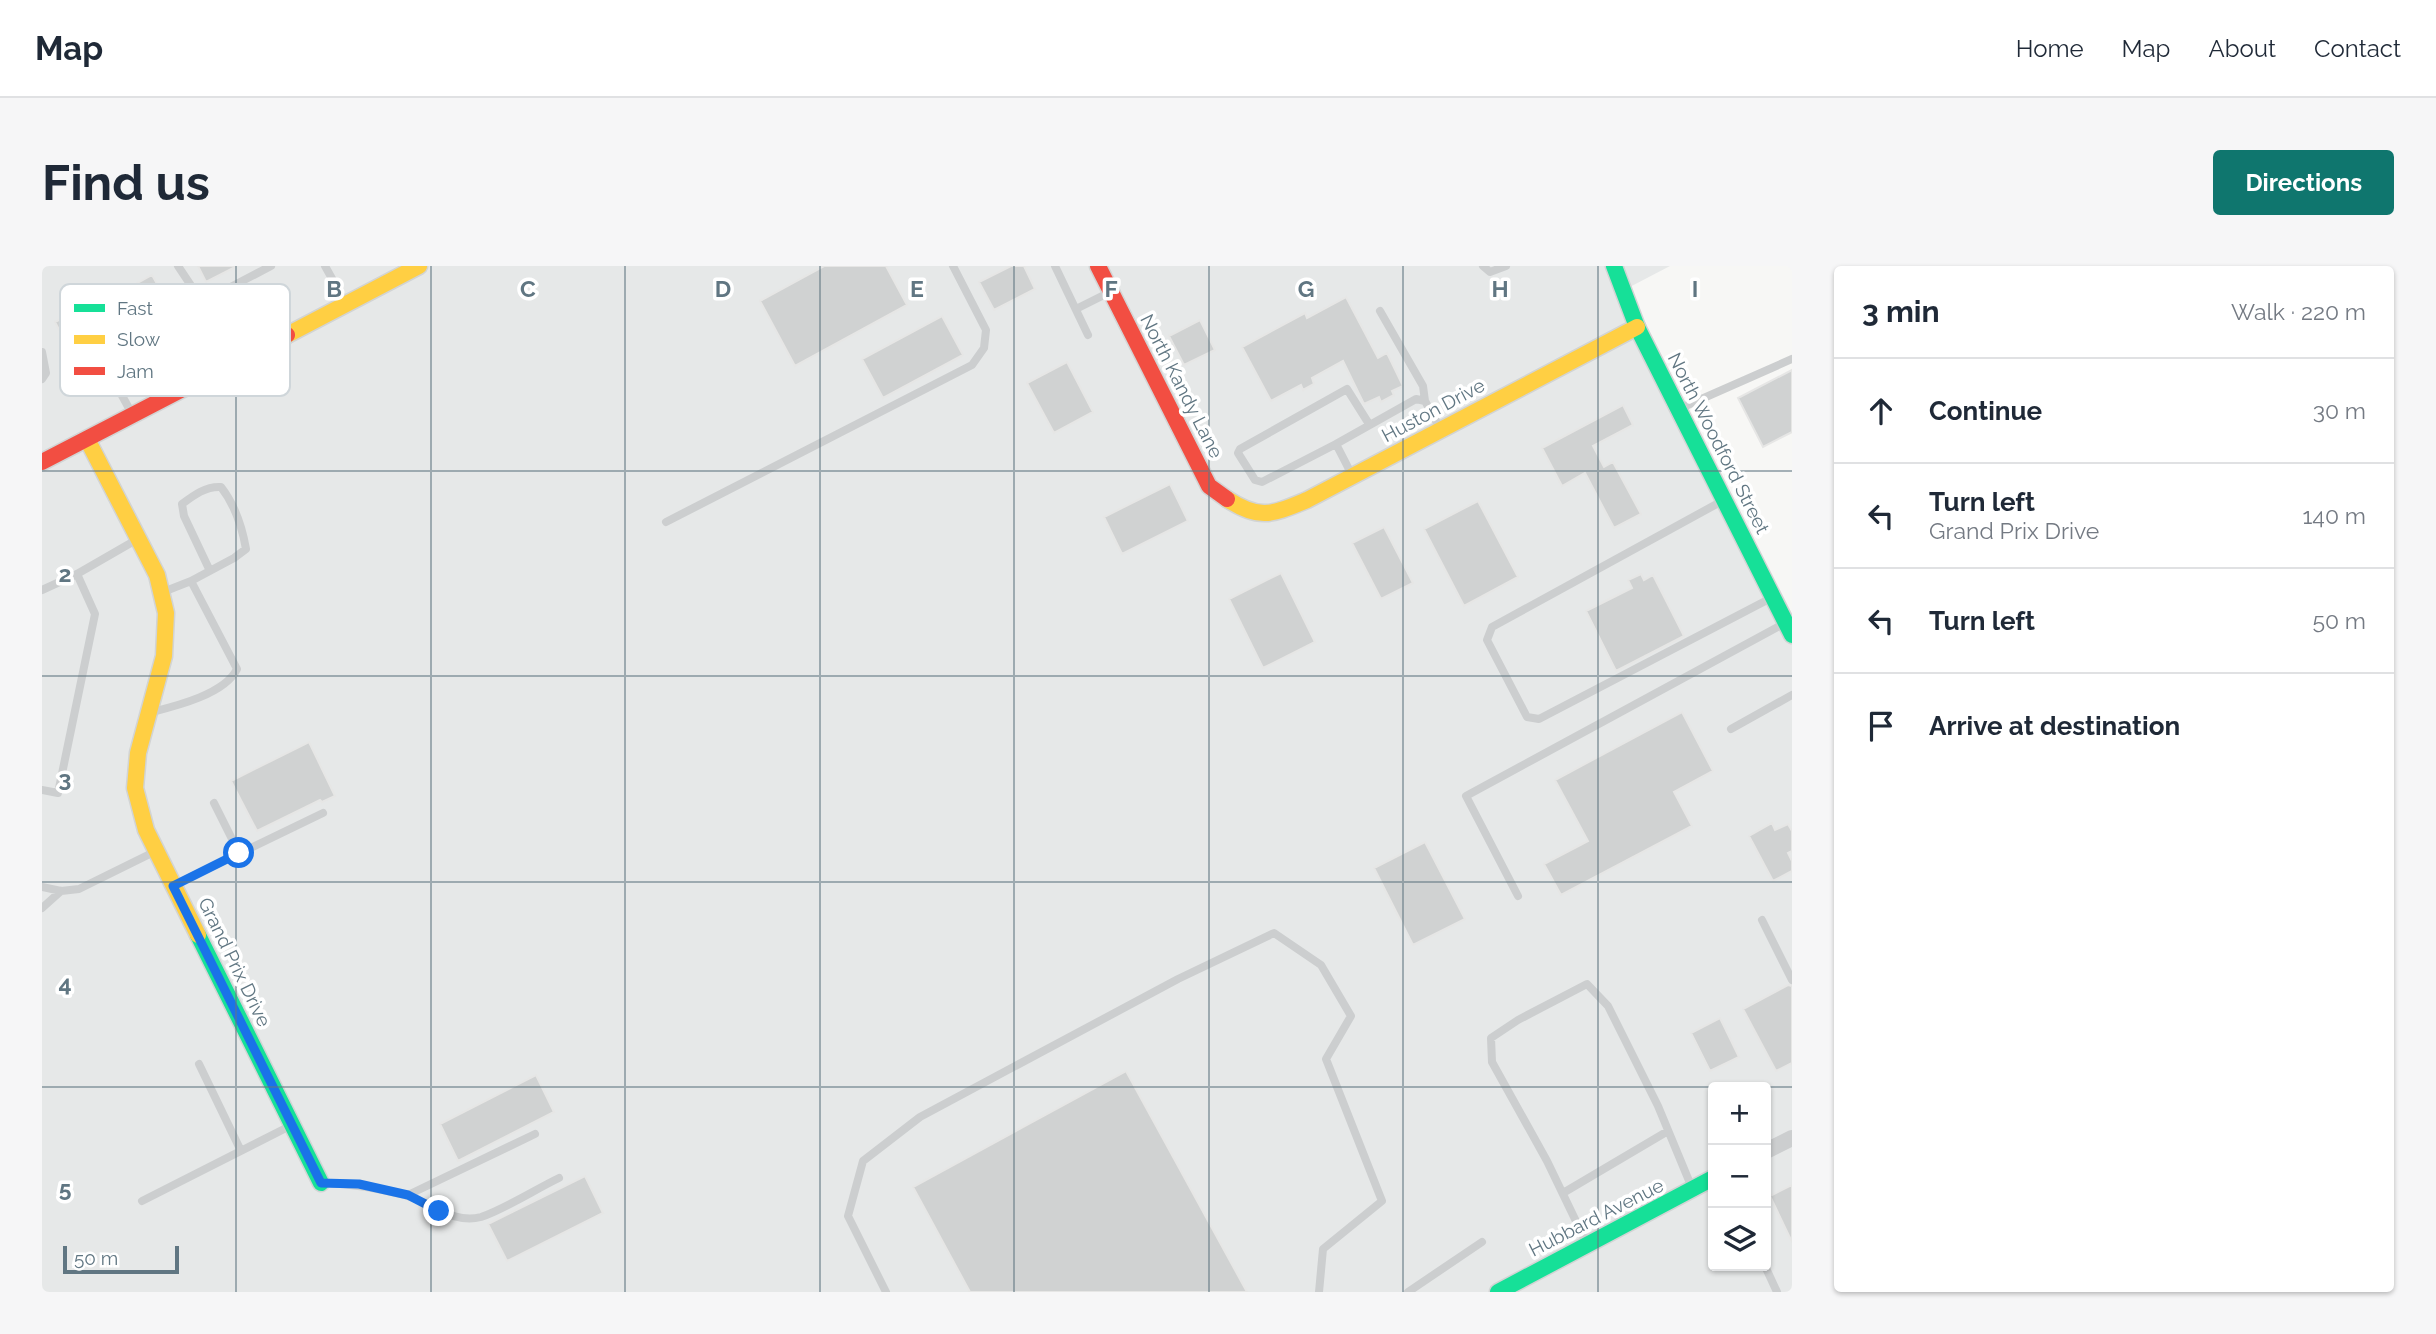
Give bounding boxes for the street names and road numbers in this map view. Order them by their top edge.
street label: North Kandy Lane [1136,310,1228,462]
street label: North Woodford Street [1664,349,1775,538]
street label: Huston Drive [1378,374,1488,446]
street label: Grand Prix Drive [194,894,276,1030]
street label: Hubbard Avenue [1525,1174,1667,1260]

